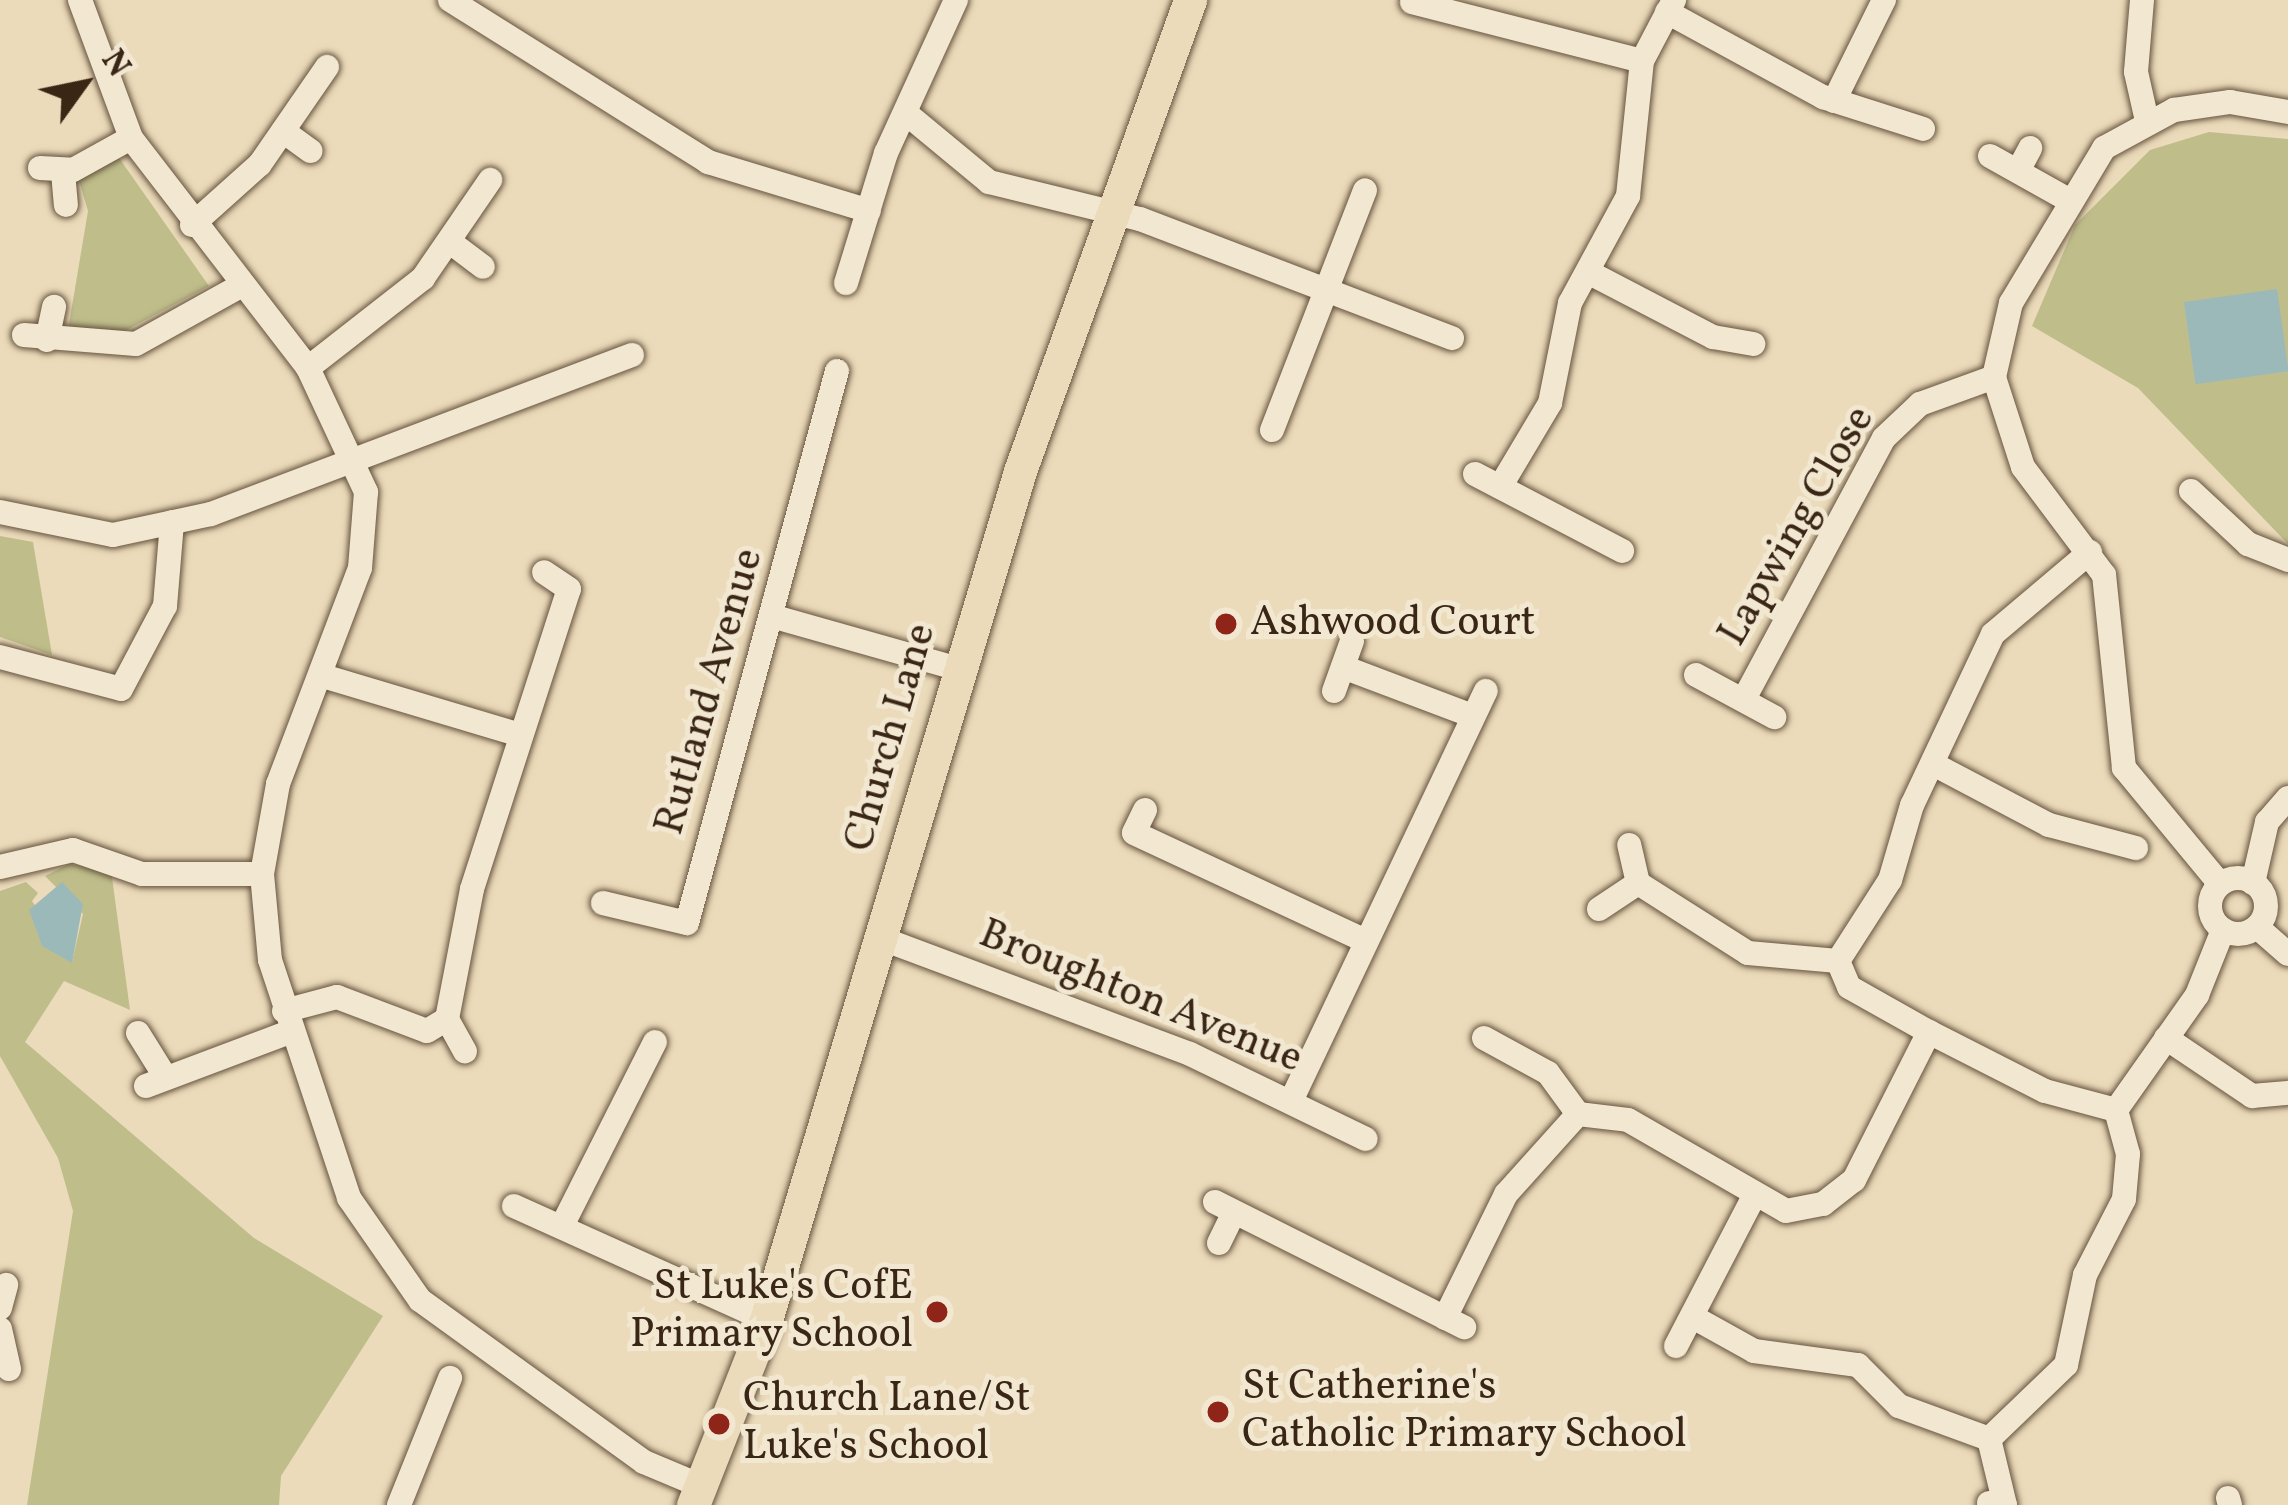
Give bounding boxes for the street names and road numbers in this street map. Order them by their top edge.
street label: Lapwing Close [1709,398,1887,656]
street label: Rutland Avenue [646,543,776,841]
street label: Church Lane [835,618,949,858]
street label: Broughton Avenue [971,910,1309,1086]

